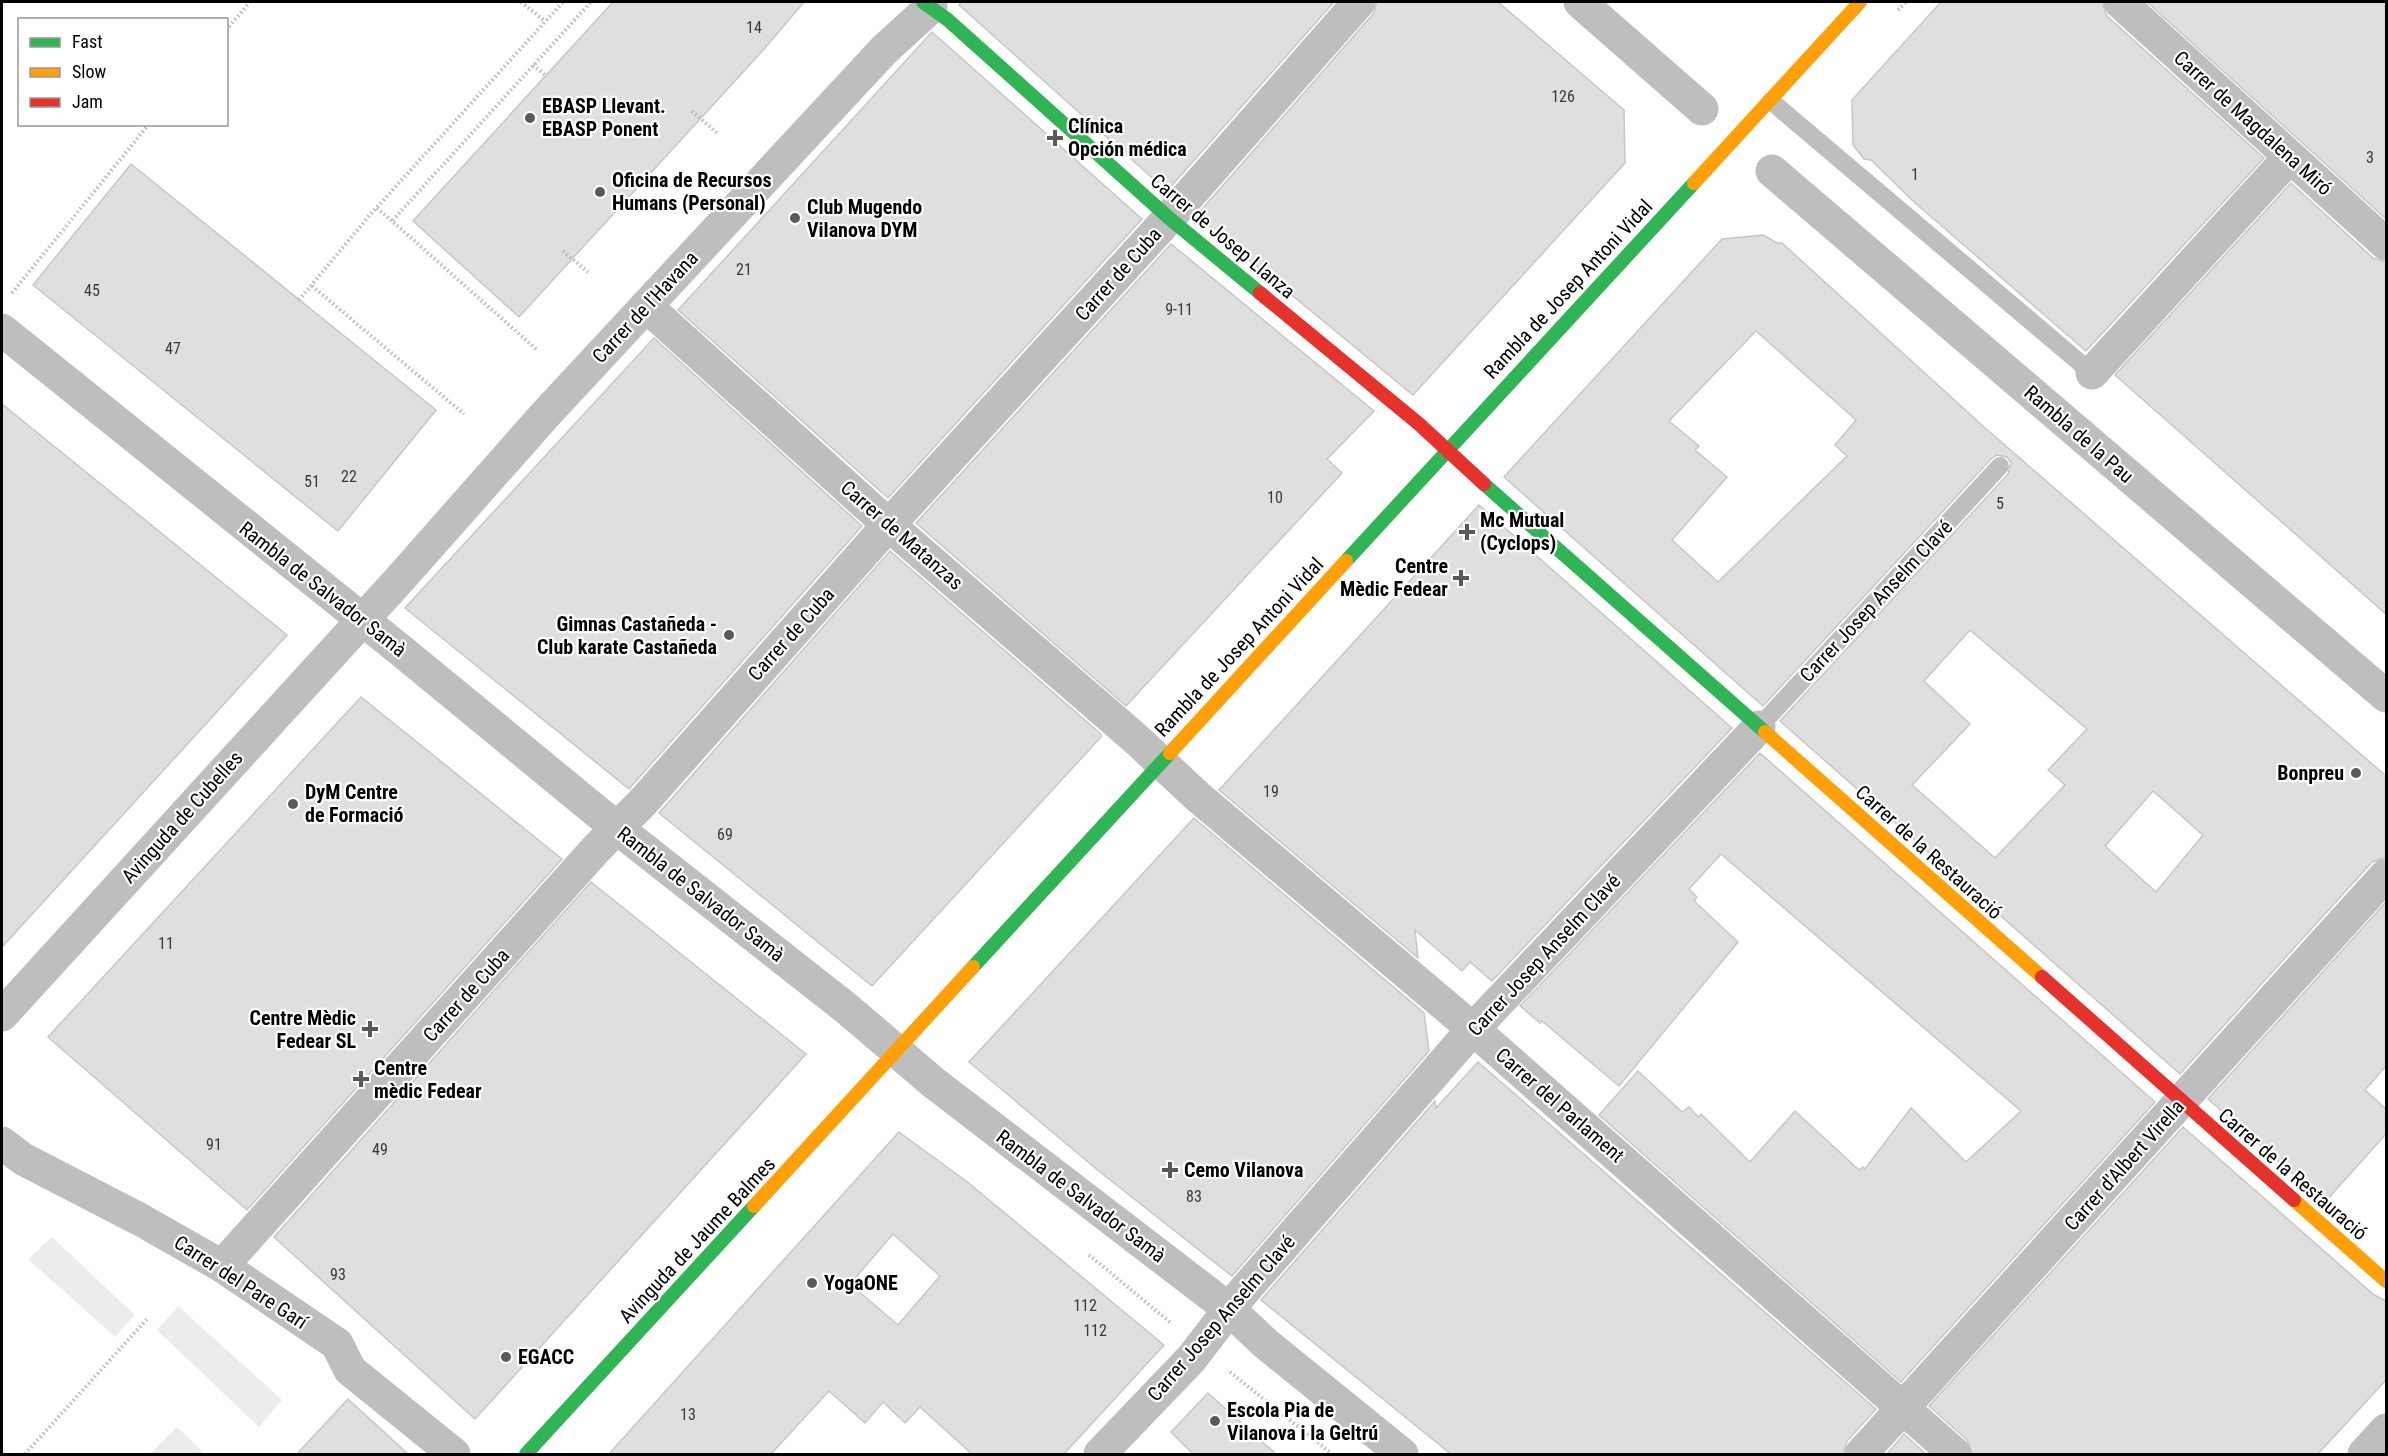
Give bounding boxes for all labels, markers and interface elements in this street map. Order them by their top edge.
legend [18,18,228,126]
house number: 14 [746,18,762,37]
text: Fast [72,31,103,52]
street label: Carrer de Magdalena Miró [2169,46,2337,200]
text: Slow [72,61,107,82]
house number: 126 [1551,87,1575,106]
text: Jam [72,91,103,112]
place label: EBASP Llevant. EBASP Ponent [542,94,666,141]
marker: EBASP Llevant. EBASP Ponent [523,111,537,125]
place label: Clínica Opción médica [1068,114,1187,161]
marker: Clínica Opción médica [1046,129,1064,147]
house number: 3 [2366,148,2374,167]
house number: 1 [1911,165,1919,184]
place label: Oficina de Recursos Humans (Personal) [612,168,772,215]
street label: Carrer de Josep Llanza [1146,169,1300,303]
marker: Oficina de Recursos Humans (Personal) [593,185,607,199]
street label: Rambla de Josep Antoni Vidal [1479,194,1657,384]
place label: Club Mugendo Vilanova DYM [807,195,922,242]
marker: Club Mugendo Vilanova DYM [788,211,802,225]
street label: Carrer de Cuba [1070,222,1166,326]
street label: Carrer de l'Havana [587,246,703,368]
house number: 21 [736,260,752,279]
house number: 45 [84,281,100,300]
house number: 9-11 [1165,300,1193,319]
house number: 47 [165,339,181,358]
street label: Rambla de la Pau [2020,380,2138,488]
house number: 22 [341,467,357,486]
house number: 51 [304,472,320,491]
street label: Carrer de Matanzas [836,475,968,595]
house number: 10 [1267,488,1283,507]
house number: 5 [1996,494,2004,513]
place label: Mc Mutual (Cyclops) [1480,508,1564,555]
street label: Carrer Josep Anselm Clavé [1795,515,1957,687]
street label: Rambla de Salvador Samà [235,516,411,662]
marker: Mc Mutual (Cyclops) [1458,523,1476,541]
street label: Rambla de Josep Antoni Vidal [1150,552,1328,742]
place label: Centre Mèdic Fedear [1340,554,1448,601]
marker: Centre Mèdic Fedear [1452,569,1470,587]
street label: Carrer de Cuba [743,582,839,686]
place label: Gimnas Castañeda - Club karate Castañeda [537,612,717,659]
marker: Gimnas Castañeda - Club karate Castañeda [722,628,736,642]
street label: Avinguda de Cubelles [116,746,248,888]
place label: Bonpreu [2277,761,2344,785]
marker: Bonpreu [2349,766,2363,780]
place label: DyM Centre de Formació [305,780,403,827]
street label: Carrer de la Restauració [1851,780,2007,924]
house number: 19 [1263,782,1279,801]
marker: DyM Centre de Formació [286,797,300,811]
street label: Rambla de Salvador Samà [613,821,789,967]
house number: 69 [717,825,733,844]
street label: Carrer Josep Anselm Clavé [1463,869,1625,1041]
house number: 11 [158,934,174,953]
street label: Carrer de Cuba [418,943,514,1047]
place label: Centre Mèdic Fedear SL [250,1006,356,1053]
marker: Centre Mèdic Fedear SL [361,1020,379,1038]
street label: Carrer del Parlament [1491,1043,1629,1167]
place label: Centre mèdic Fedear [374,1056,482,1103]
marker: Centre mèdic Fedear [352,1070,370,1088]
street label: Carrer d'Albert Virella [2059,1095,2189,1235]
street label: Carrer de la Restauració [2214,1103,2372,1245]
street label: Rambla de Salvador Samà [992,1125,1170,1267]
house number: 91 [206,1135,222,1154]
house number: 49 [372,1140,388,1159]
street label: Avinguda de Jaume Balmes [614,1152,780,1328]
place label: Cemo Vilanova [1184,1158,1303,1182]
marker: Cemo Vilanova [1161,1161,1179,1179]
house number: 83 [1186,1187,1202,1206]
street label: Carrer del Pare Garí [170,1230,313,1335]
street label: Carrer Josep Anselm Clavé [1142,1230,1300,1406]
house number: 93 [330,1265,346,1284]
place label: YogaONE [824,1271,898,1295]
marker: YogaONE [805,1276,819,1290]
house number: 112 [1073,1296,1097,1315]
house number: 112 [1083,1321,1107,1340]
place label: EGACC [518,1345,574,1369]
marker: EGACC [499,1350,513,1364]
place label: Escola Pia de Vilanova i la Geltrú [1227,1398,1378,1445]
house number: 13 [680,1405,696,1424]
marker: Escola Pia de Vilanova i la Geltrú [1208,1414,1222,1428]

